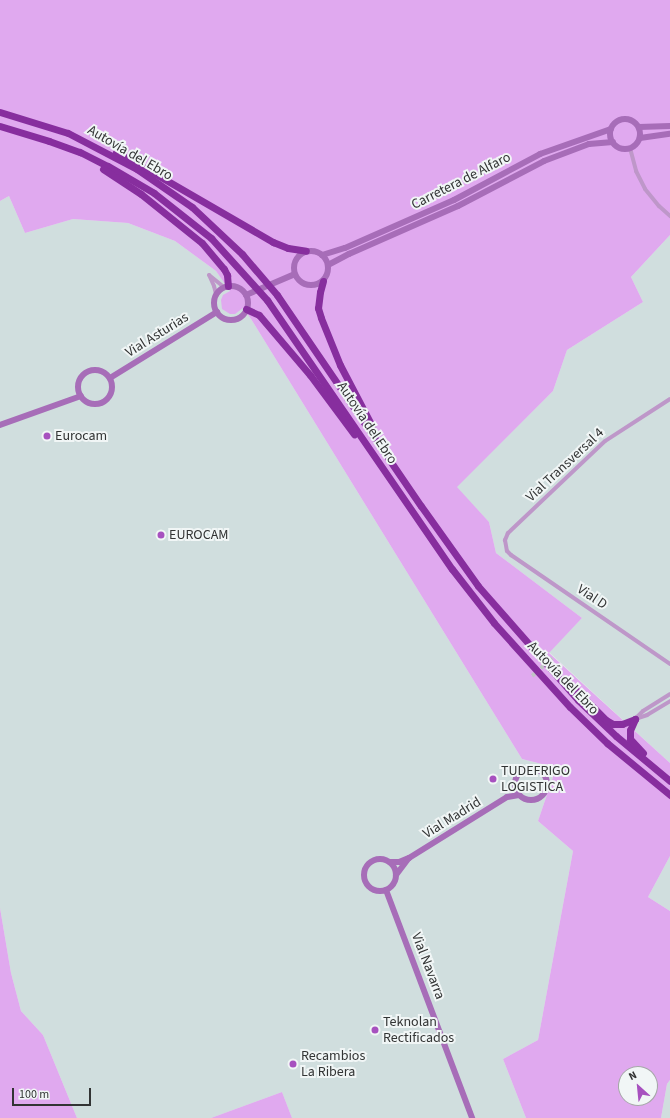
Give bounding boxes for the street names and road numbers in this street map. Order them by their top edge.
street label: Autovía del Ebro [84,122,176,184]
street label: Carretera de Alfaro [409,149,513,213]
street label: Vial Asturias [122,309,192,361]
street label: Autovía del Ebro [333,379,401,467]
street label: Vial Transversal 4 [523,425,607,505]
street label: Vial D [574,581,610,613]
street label: Autovía del Ebro [524,638,602,718]
street label: Vial Madrid [420,794,484,842]
street label: Vial Navarra [408,930,448,1002]

